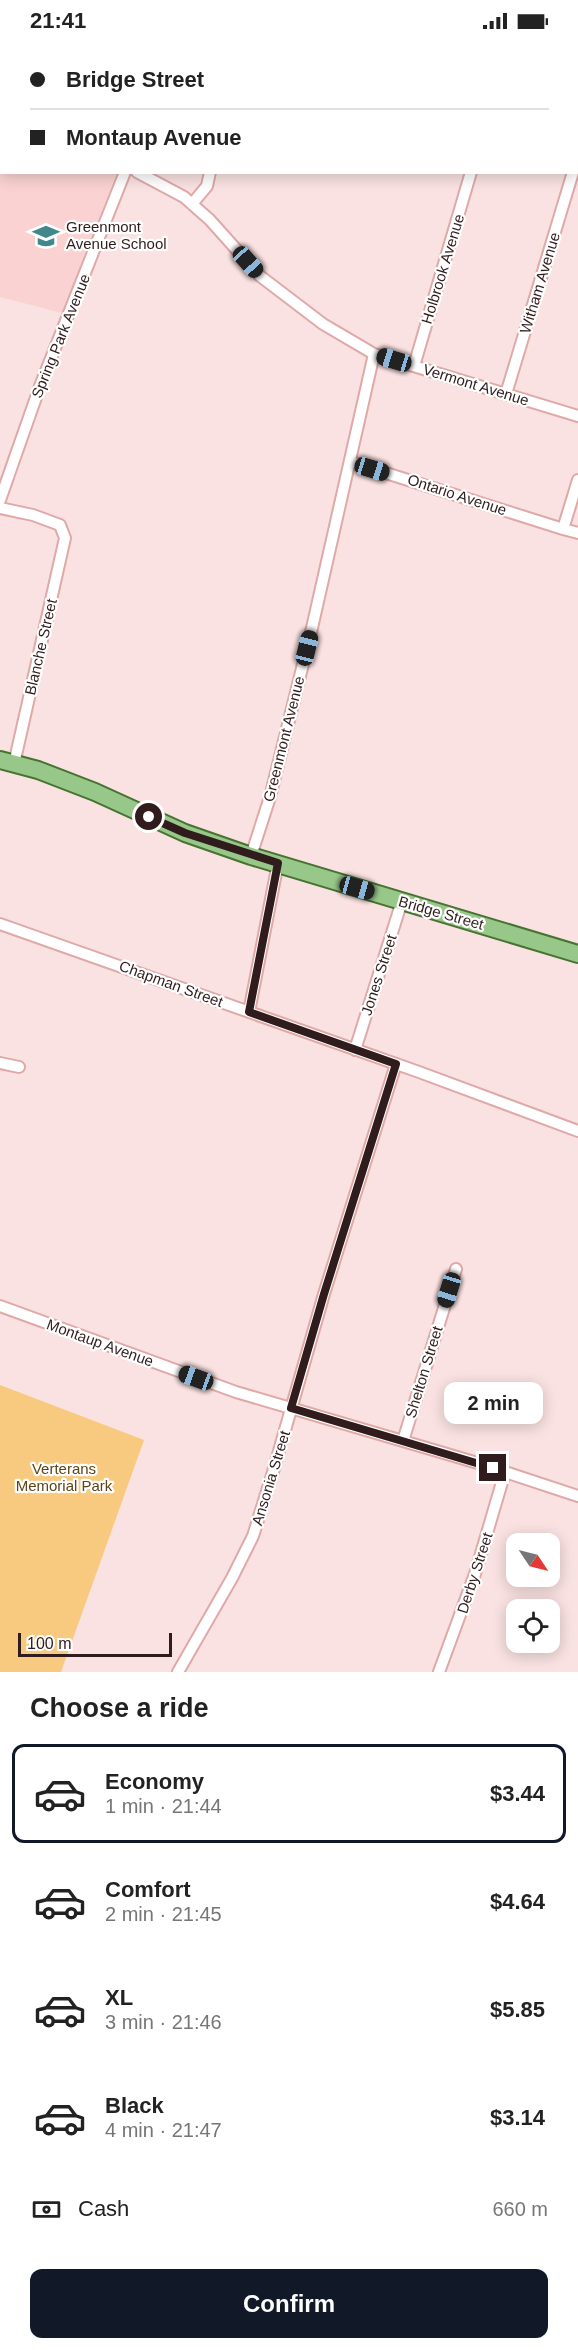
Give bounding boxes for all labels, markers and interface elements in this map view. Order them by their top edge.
text: 21:41 [30,8,86,33]
text: Bridge Street [66,67,204,92]
text: Montaup Avenue [66,125,242,150]
street label: Holbrook Avenue [418,212,467,326]
place label: Greenmont Avenue School [66,218,167,252]
school or university icon: Greenmont Avenue School [31,221,61,251]
street label: Witham Avenue [516,230,563,335]
car [229,243,267,281]
street label: Spring Park Avenue [28,271,93,400]
car [374,346,414,374]
street label: Vermont Avenue [421,360,531,409]
car [352,455,392,483]
street label: Ontario Avenue [405,471,509,519]
street label: Blanche Street [21,596,60,697]
car [294,628,320,668]
street label: Greenmont Avenue [260,674,307,804]
route start [135,803,162,830]
car [337,874,377,902]
street label: Bridge Street [397,892,486,933]
street label: Jones Street [357,931,400,1018]
street label: Chapman Street [117,957,226,1010]
car [435,1270,463,1310]
street label: Montaup Avenue [44,1315,156,1370]
street label: Shelton Street [401,1323,446,1420]
car [176,1363,216,1393]
callout: 2 min [444,1381,542,1423]
text: 2 min [467,1392,520,1414]
street label: Ansonia Street [248,1428,293,1527]
route end [479,1454,506,1481]
park label: Verterans Memorial Park [16,1460,113,1494]
street label: Derby Street [453,1529,496,1616]
north arrow [506,1533,560,1587]
map controls [506,1533,560,1653]
button: locate [506,1599,560,1653]
scale bar [18,1630,172,1658]
text: 100 m [27,1635,71,1652]
text: Choose a ride [30,1693,209,1723]
icon: car [33,1767,87,1821]
text: Economy [105,1769,204,1794]
text: $3.44 [490,1781,545,1806]
text: 1 min · 21:44 [105,1795,222,1817]
icon: car [33,1875,87,1929]
text: Comfort [105,1877,191,1902]
text: $4.64 [490,1889,545,1914]
text: 2 min · 21:45 [105,1903,222,1925]
icon: car [33,1983,87,2037]
text: XL [105,1985,133,2010]
text: $5.85 [490,1997,545,2022]
text: 3 min · 21:46 [105,2011,222,2033]
icon: car [33,2091,87,2145]
text: Black [105,2093,164,2118]
text: $3.14 [490,2105,545,2130]
text: 4 min · 21:47 [105,2119,222,2141]
icon: cash [30,2193,63,2226]
text: Cash [78,2196,129,2221]
text: 660 m [492,2198,548,2220]
button: Confirm [30,2269,548,2338]

